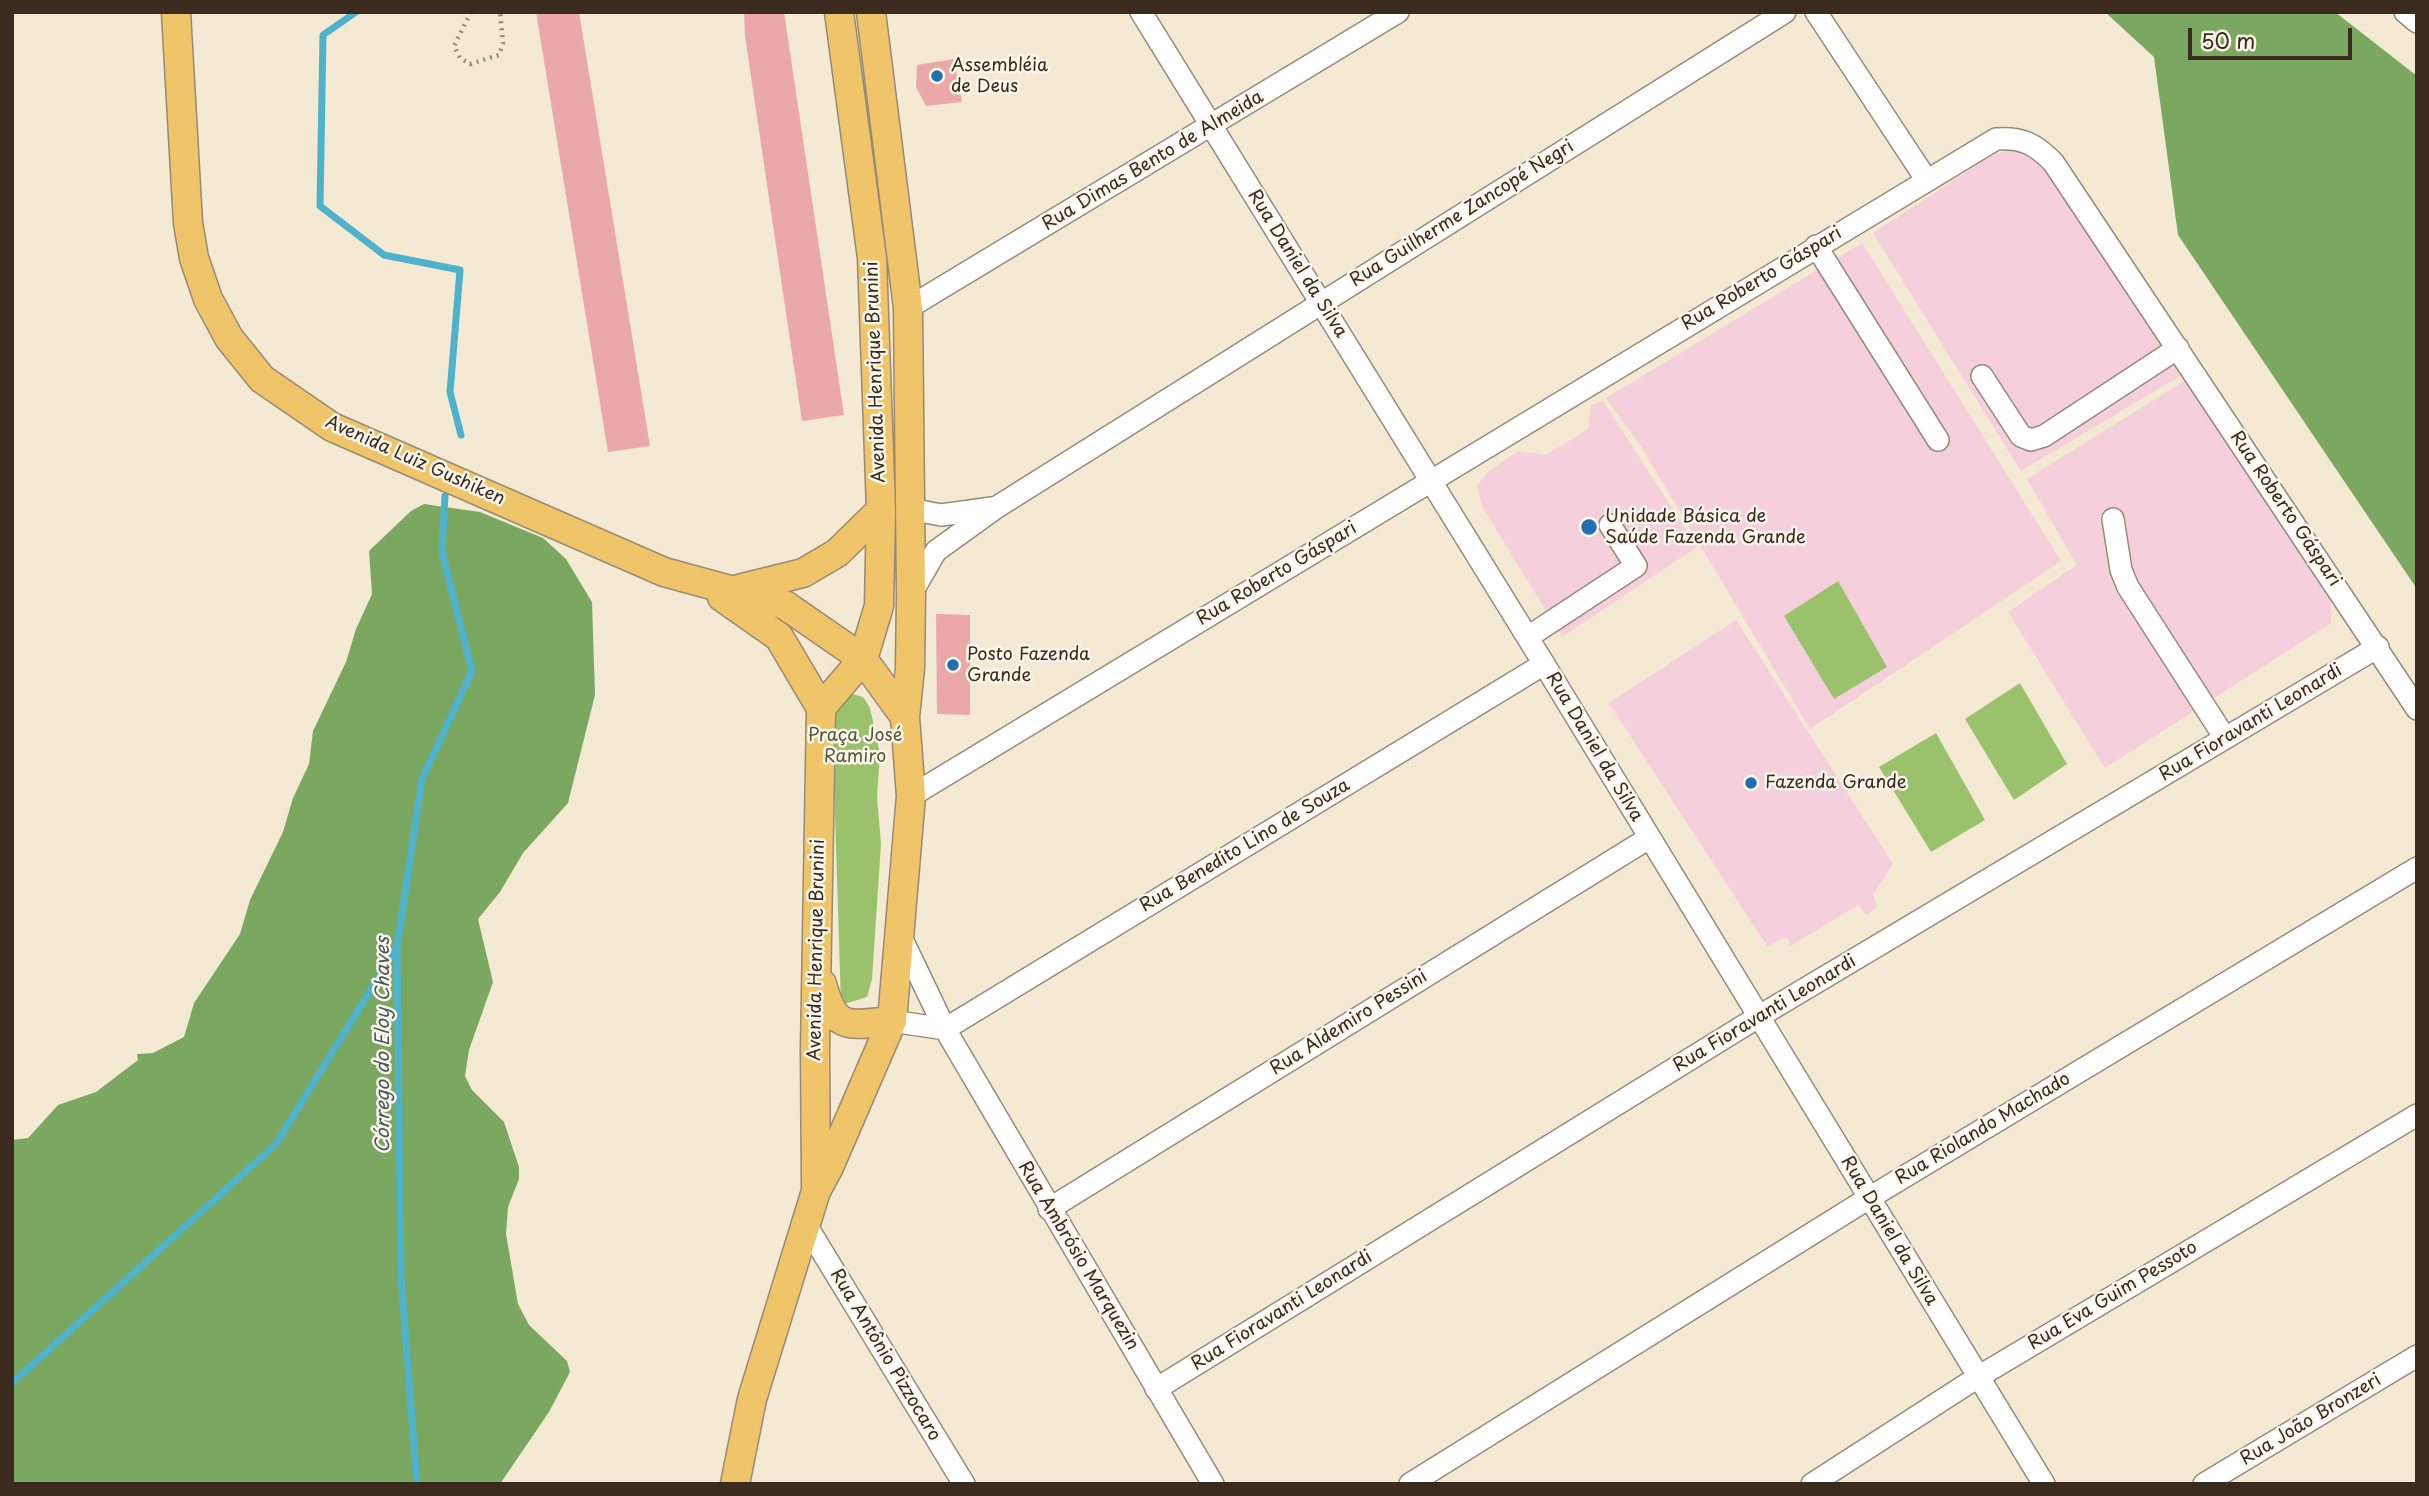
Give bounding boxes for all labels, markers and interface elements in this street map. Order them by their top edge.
scale bar [2191,14,2356,58]
text: 50 m [2201,24,2255,56]
place label: Assembléia de Deus [951,55,1048,98]
marker: Assembléia de Deus [929,68,945,84]
street label: Rua Dimas Bento de Almeida [1039,86,1267,236]
street label: Rua Guilherme Zancopé Negri [1346,136,1578,292]
street label: Rua Daniel da Silva [1243,186,1351,342]
street label: Rua Roberto Gáspari [1678,223,1846,335]
street label: Avenida Henrique Brunini [861,261,891,483]
street label: Avenida Luiz Gushiken [322,412,508,510]
street label: Rua Roberto Gáspari [2225,427,2345,591]
place label: Unidade Básica de Saúde Fazenda Grande [1605,506,1806,548]
marker: Unidade Básica de Saúde Fazenda Grande [1579,517,1599,537]
street label: Rua Roberto Gáspari [1193,518,1361,630]
place label: Posto Fazenda Grande [967,644,1090,686]
marker: Posto Fazenda Grande [945,657,961,673]
street label: Rua Fioravanti Leonardi [2156,660,2346,786]
street label: Rua Daniel da Silva [1541,668,1647,826]
park label: Praça José Ramiro [808,725,902,768]
place label: Fazenda Grande [1765,772,1906,794]
street label: Rua Benedito Lino de Souza [1136,775,1354,917]
marker: Fazenda Grande [1743,775,1759,791]
street label: Avenida Henrique Brunini [804,839,830,1061]
water label: Córrego do Eloy Chaves [373,937,395,1153]
street label: Rua Fioravanti Leonardi [1670,951,1860,1077]
street label: Rua Aldemiro Pessini [1266,966,1432,1080]
street label: Rua Riolando Machado [1892,1068,2074,1190]
street label: Rua Daniel da Silva [1836,1152,1942,1310]
street label: Rua Ambrósio Marquezin [1013,1158,1143,1354]
street label: Rua Eva Guim Pessoto [2024,1237,2202,1355]
street label: Rua Fioravanti Leonardi [1188,1246,1376,1376]
street label: Rua Antônio Pizzocaro [825,1265,945,1445]
street label: Rua João Bronzeri [2237,1369,2385,1471]

